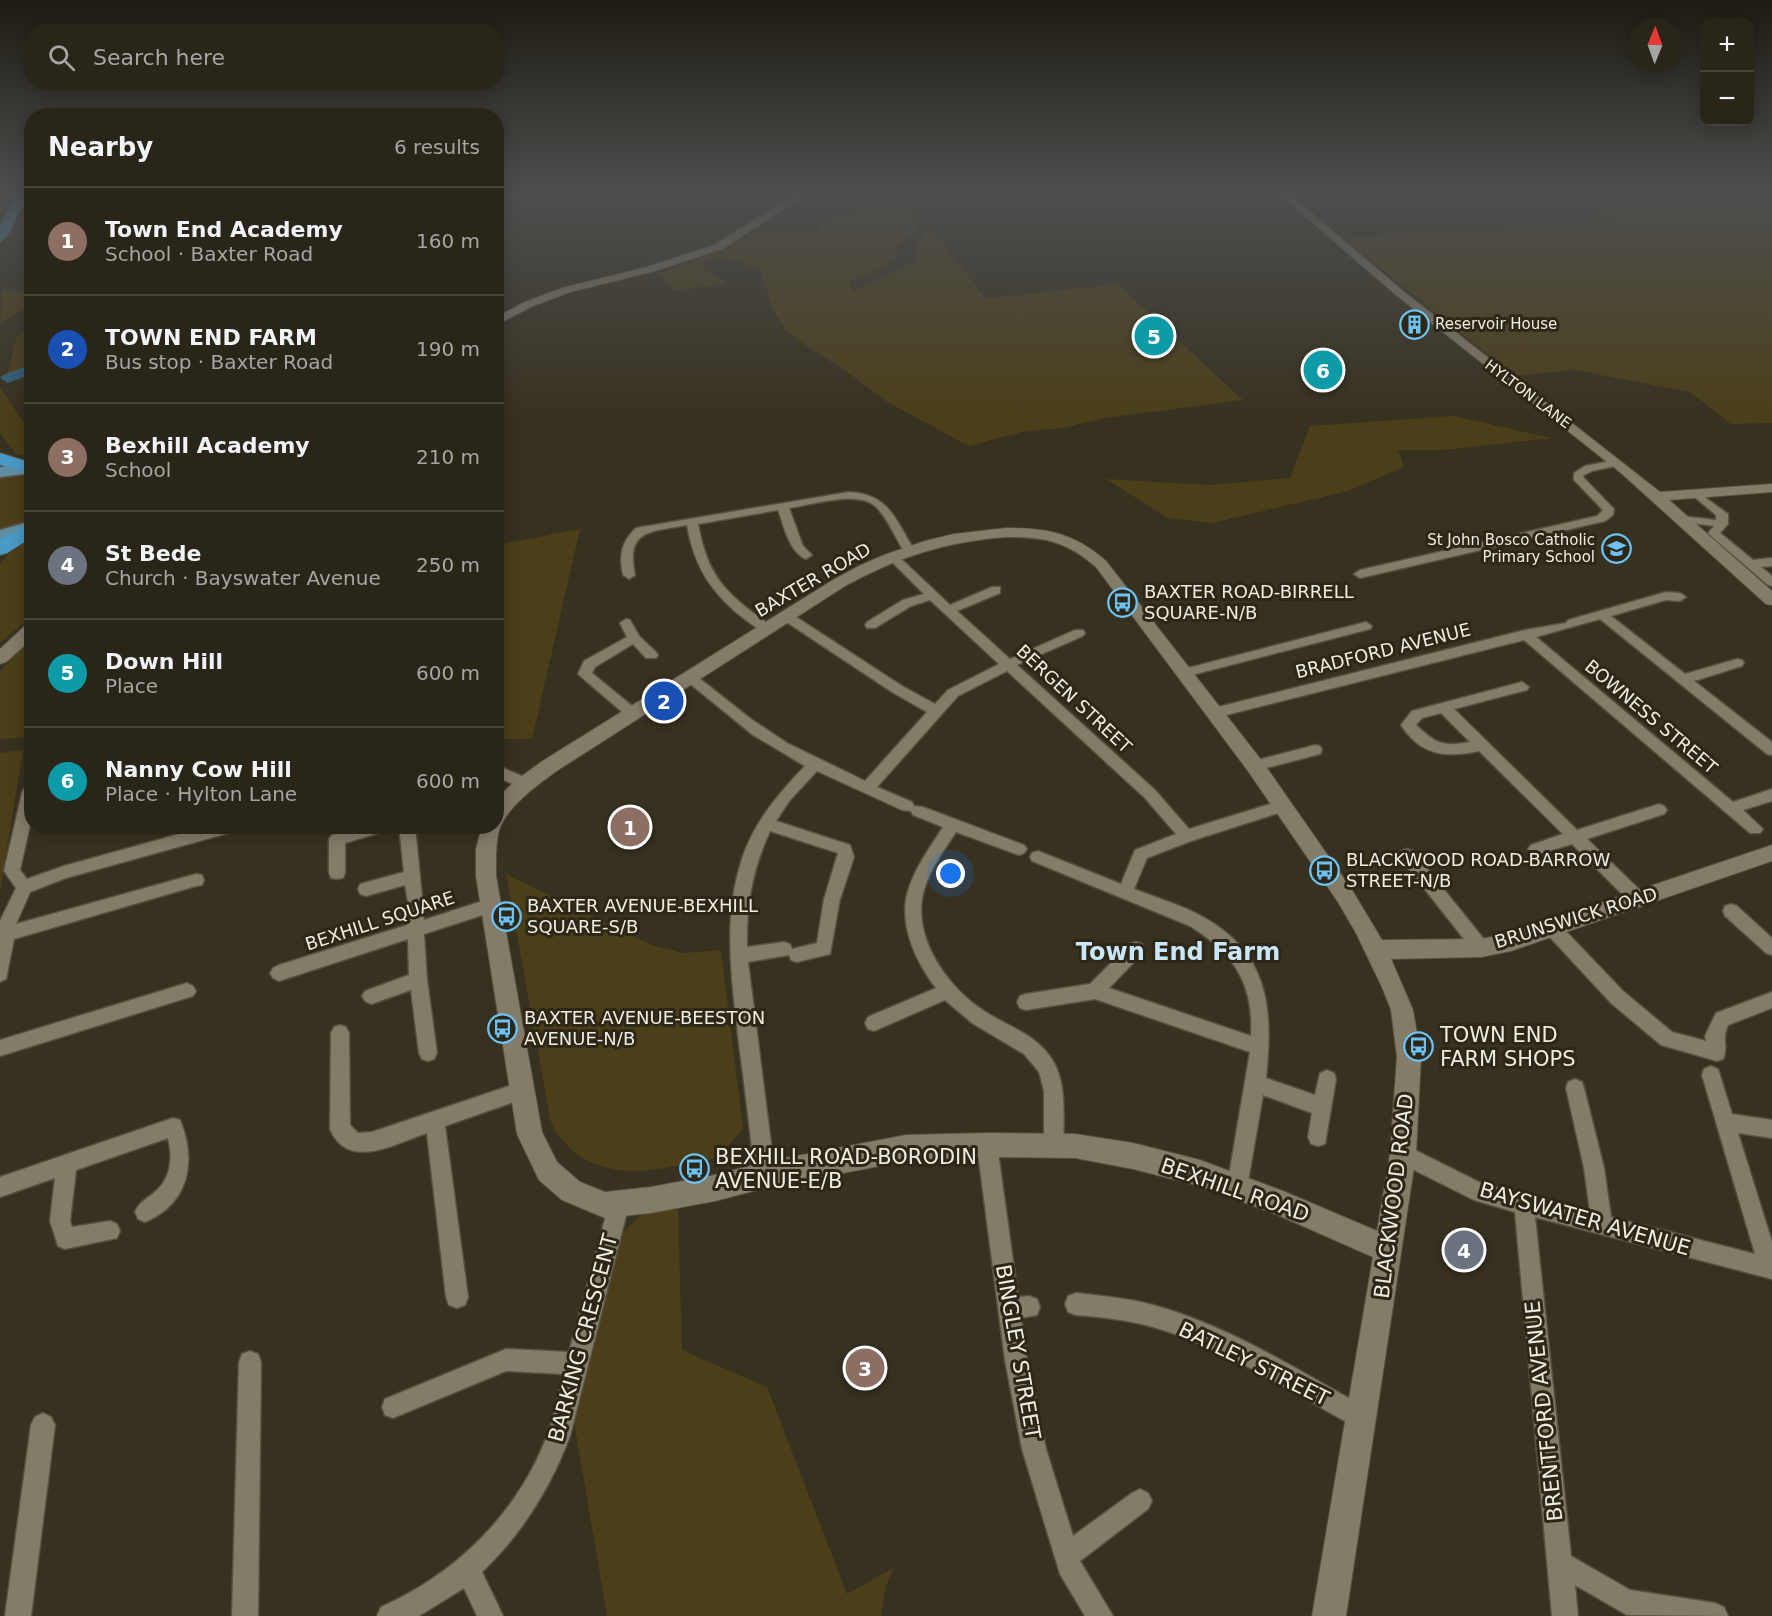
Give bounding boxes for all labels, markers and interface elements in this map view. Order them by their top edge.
north arrow [1628,18,1682,72]
map controls [1700,18,1754,126]
button: + [1700,18,1754,72]
search box [24,24,504,90]
icon: search [45,41,78,74]
text: Search here [93,45,225,70]
button: − [1700,72,1754,126]
text: Nearby [48,132,153,162]
text: 6 results [394,135,480,159]
text: Town End Academy [105,217,343,242]
text: 1 [61,229,74,253]
text: 160 m [416,229,480,253]
text: School · Baxter Road [105,242,313,266]
building icon: Reservoir House [1398,308,1430,340]
pin: 5 [1134,314,1174,358]
place label: Reservoir House [1435,315,1557,333]
text: TOWN END FARM [105,325,317,350]
text: 2 [61,337,74,361]
text: 190 m [416,337,480,361]
pin: 6 [1304,348,1342,392]
text: Bus stop · Baxter Road [105,350,333,374]
street label: HYLTON LANE [1481,356,1575,432]
text: Bexhill Academy [105,433,310,458]
text: 3 [61,445,74,469]
text: 210 m [416,445,480,469]
text: School [105,458,171,482]
place label: St John Bosco Catholic Primary School [1427,531,1595,566]
school or university icon: St John Bosco Catholic Primary School [1600,533,1632,565]
street label: BAXTER ROAD [751,538,874,621]
text: St Bede [105,541,201,566]
text: 4 [61,553,74,577]
text: 250 m [416,553,480,577]
text: Church · Bayswater Avenue [105,566,381,590]
place label: BAXTER ROAD-BIRRELL SQUARE-N/B [1144,581,1354,623]
bus stop icon: BAXTER ROAD-BIRRELL SQUARE-N/B [1107,586,1139,618]
street label: BRADFORD AVENUE [1293,619,1473,682]
street label: BERGEN STREET [1013,640,1137,758]
text: Down Hill [105,649,223,674]
street label: BOWNESS STREET [1581,655,1722,779]
text: 5 [61,661,74,685]
text: 600 m [416,661,480,685]
text: Place [105,674,158,698]
pin: 2 [644,678,684,724]
text: Nanny Cow Hill [105,757,292,782]
text: 6 [61,769,74,793]
text: 600 m [416,769,480,793]
text: Place · Hylton Lane [105,782,297,806]
pin: 1 [610,804,650,850]
place label: BLACKWOOD ROAD-BARROW STREET-N/B [1346,849,1610,891]
bus stop icon: BLACKWOOD ROAD-BARROW STREET-N/B [1309,854,1341,886]
your location [936,859,965,888]
street label: BRUNSWICK ROAD [1492,883,1660,952]
street label: BEXHILL SQUARE [303,886,457,955]
place label: BAXTER AVENUE-BEXHILL SQUARE-S/B [527,895,758,937]
bus stop icon: BAXTER AVENUE-BEXHILL SQUARE-S/B [490,900,522,932]
district label: Town End Farm [1076,938,1280,966]
place label: BAXTER AVENUE-BEESTON AVENUE-N/B [524,1007,765,1049]
bus stop icon: BAXTER AVENUE-BEESTON AVENUE-N/B [487,1012,519,1044]
place label: TOWN END FARM SHOPS [1439,1023,1576,1071]
bus stop icon: TOWN END FARM SHOPS [1403,1031,1435,1063]
street label: BLACKWOOD ROAD [1370,1092,1418,1300]
place label: BEXHILL ROAD-BORODIN AVENUE-E/B [715,1145,977,1193]
bus stop icon: BEXHILL ROAD-BORODIN AVENUE-E/B [678,1153,710,1185]
street label: BEXHILL ROAD [1158,1153,1312,1227]
street label: BAYSWATER AVENUE [1477,1177,1693,1261]
pin: 4 [1444,1228,1484,1272]
street label: BARKING CRESCENT [544,1231,622,1445]
street label: BINGLEY STREET [991,1263,1045,1441]
street label: BRENTFORD AVENUE [1520,1299,1568,1523]
street label: BATLEY STREET [1175,1317,1333,1411]
pin: 3 [846,1346,884,1390]

